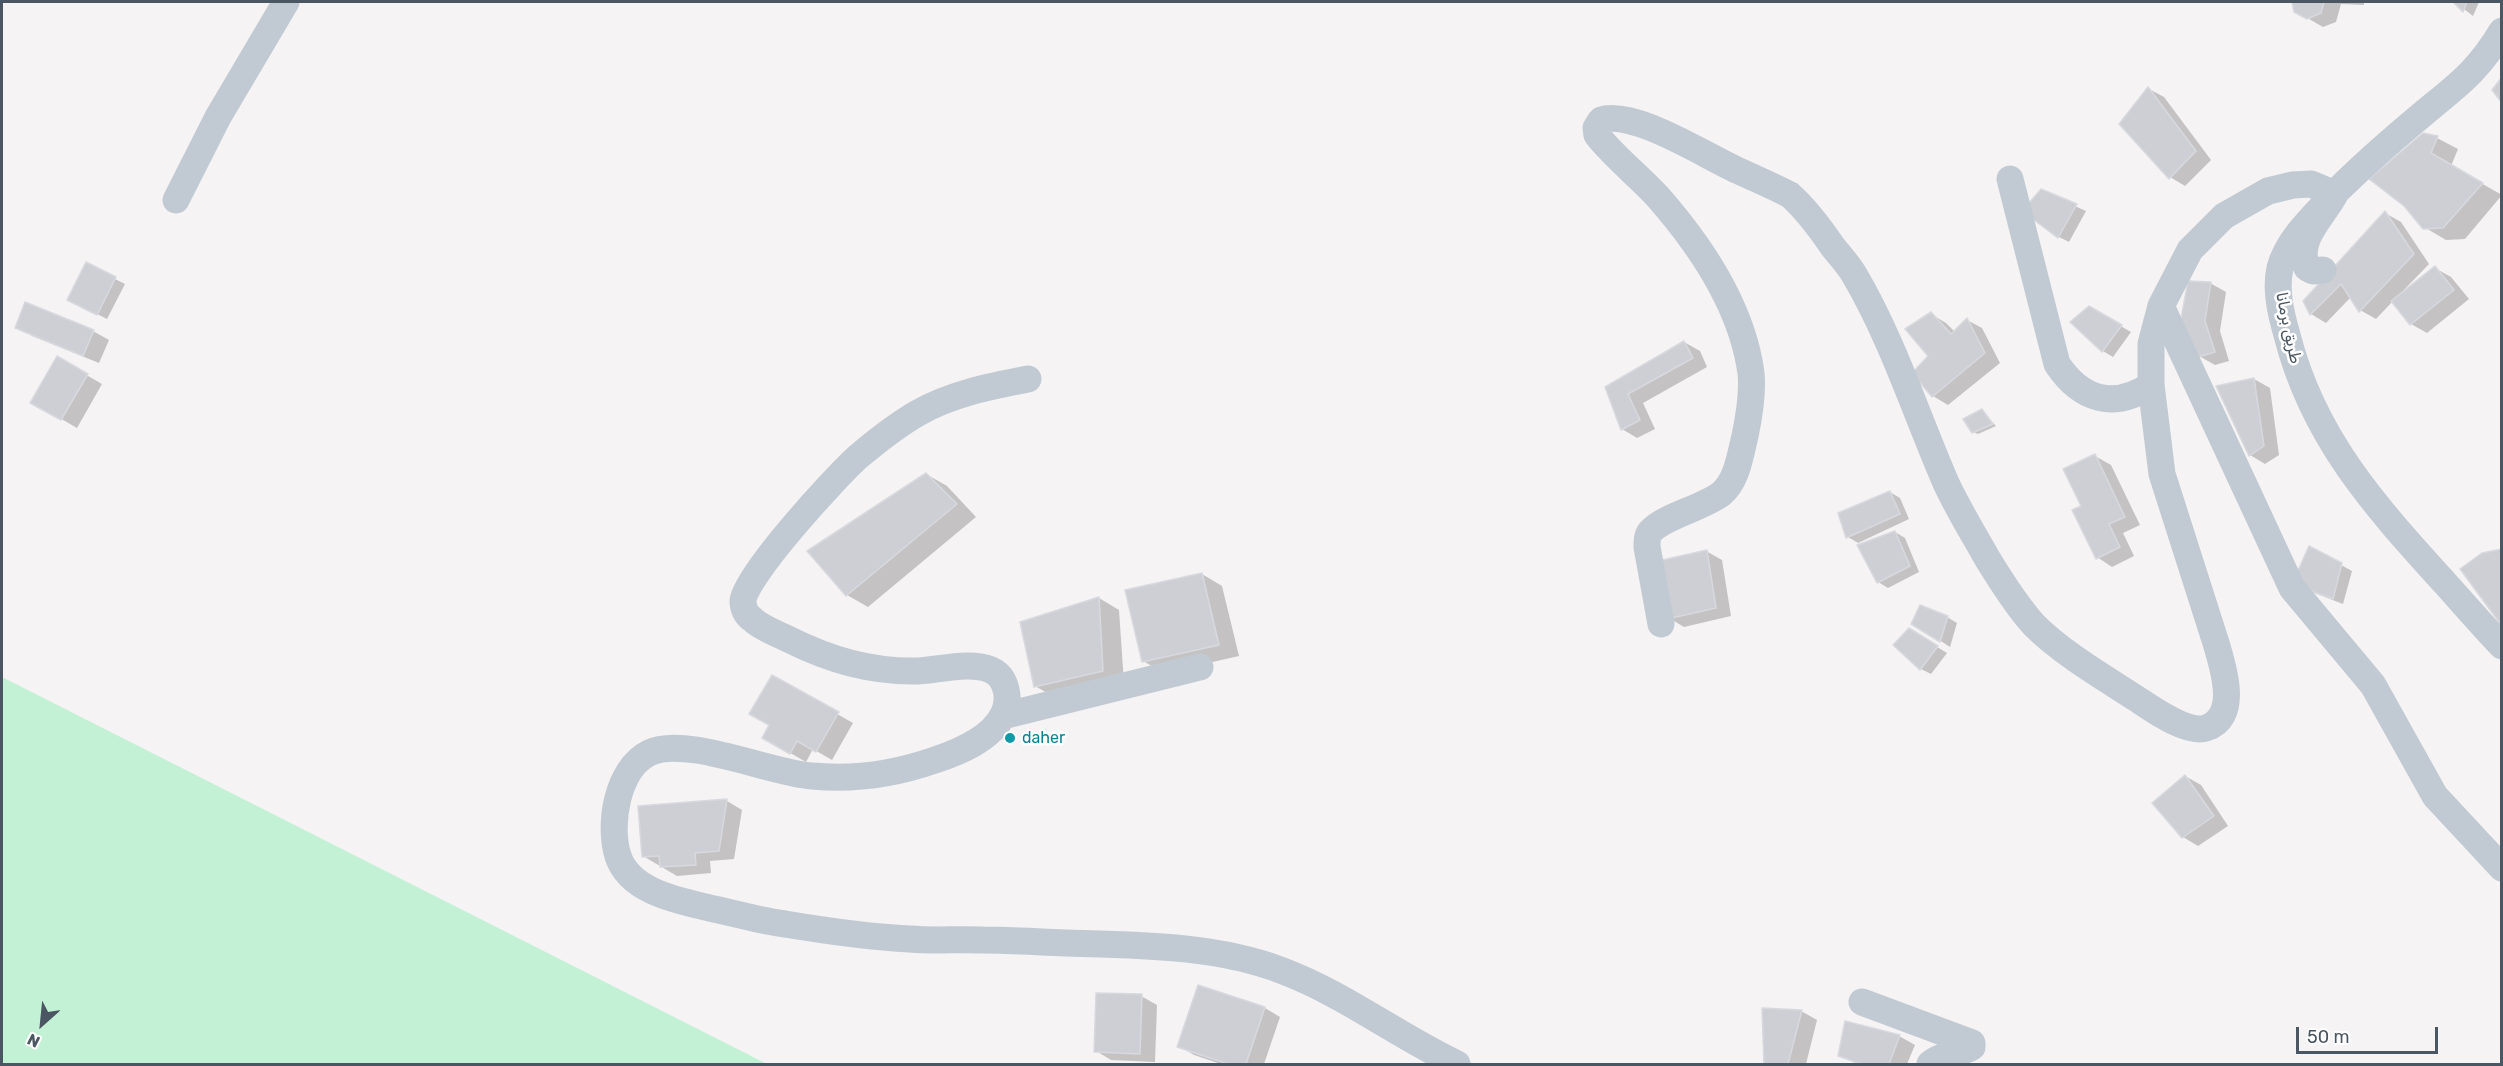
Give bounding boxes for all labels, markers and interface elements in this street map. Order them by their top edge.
street label: طريق برمانا [2271,291,2305,365]
place label: daher [1022,728,1065,748]
marker: daher [1003,731,1017,745]
north arrow [12,994,72,1054]
scale bar [2299,1015,2442,1053]
text: 50 m [2307,1026,2350,1048]
text: N [24,1029,43,1052]

